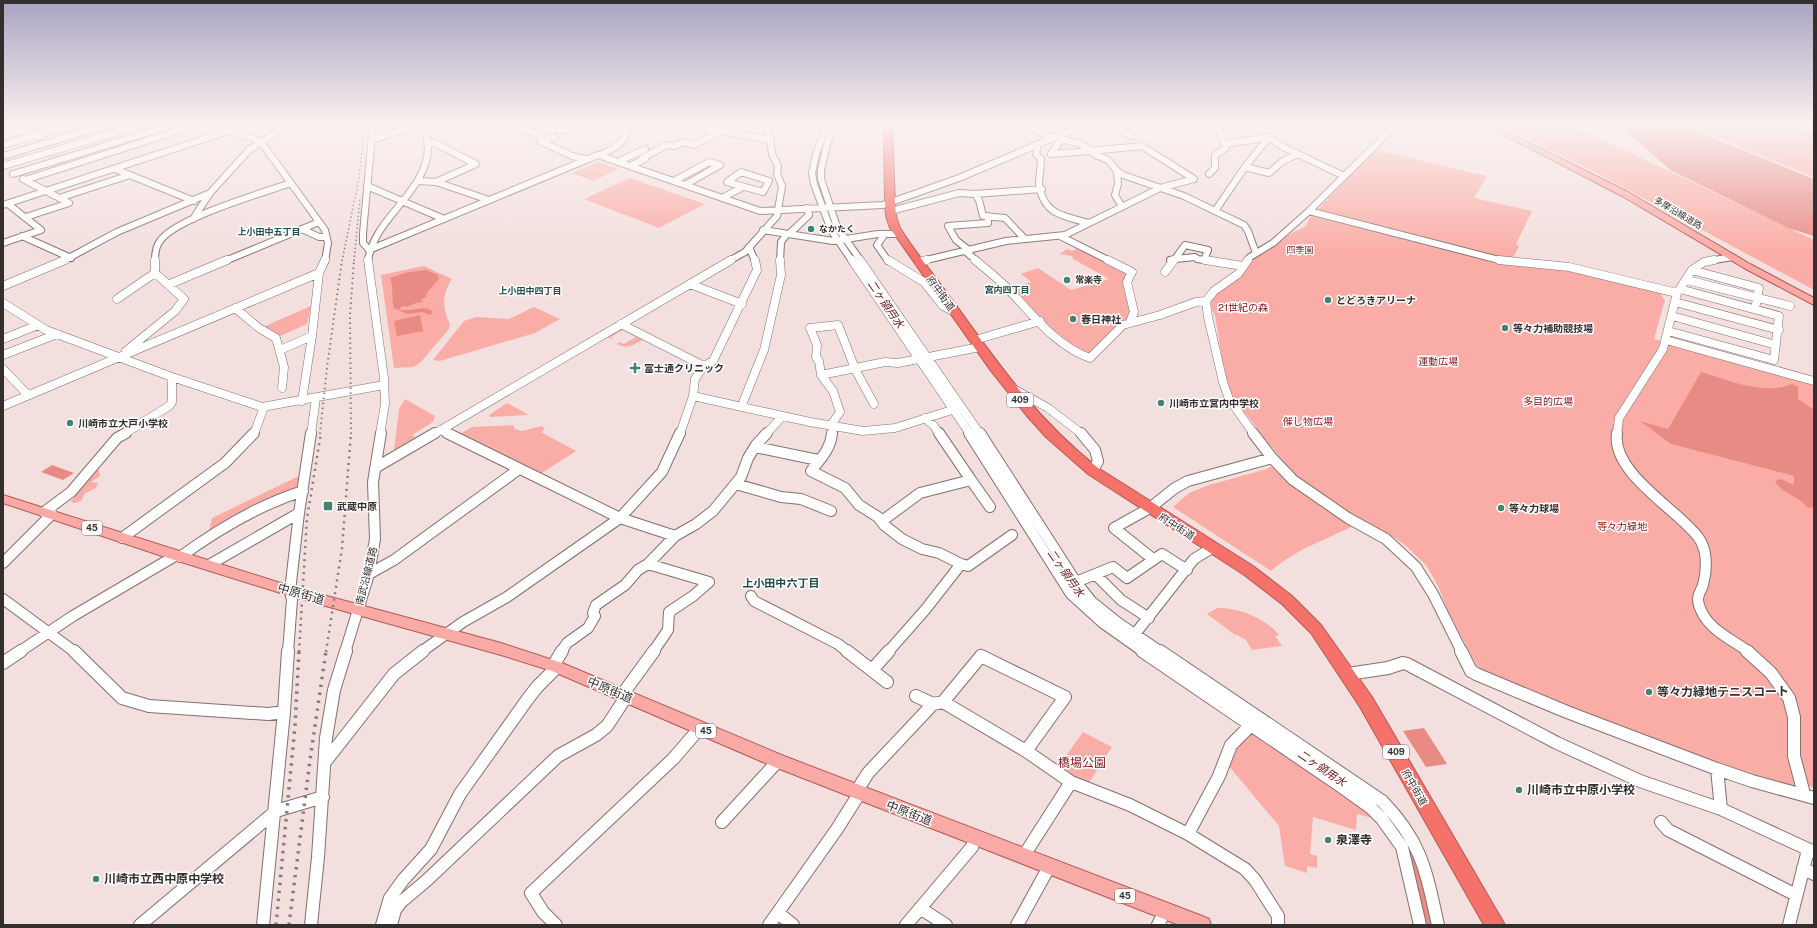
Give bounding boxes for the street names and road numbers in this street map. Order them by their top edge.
street label: 多摩沿線道路 [1652,194,1704,231]
street label: 府中街道 [924,273,958,313]
road number: 409 [1007,393,1033,407]
street label: 府中街道 [1157,510,1197,542]
road number: 45 [82,521,102,535]
street label: 南武沿線道路 [353,545,379,607]
street label: 中原街道 [276,581,326,607]
street label: 中原街道 [585,674,635,706]
road number: 45 [696,724,716,738]
road number: 409 [1383,745,1409,759]
street label: 府中街道 [1400,767,1430,807]
street label: 中原街道 [884,798,934,828]
road number: 45 [1115,889,1135,903]

